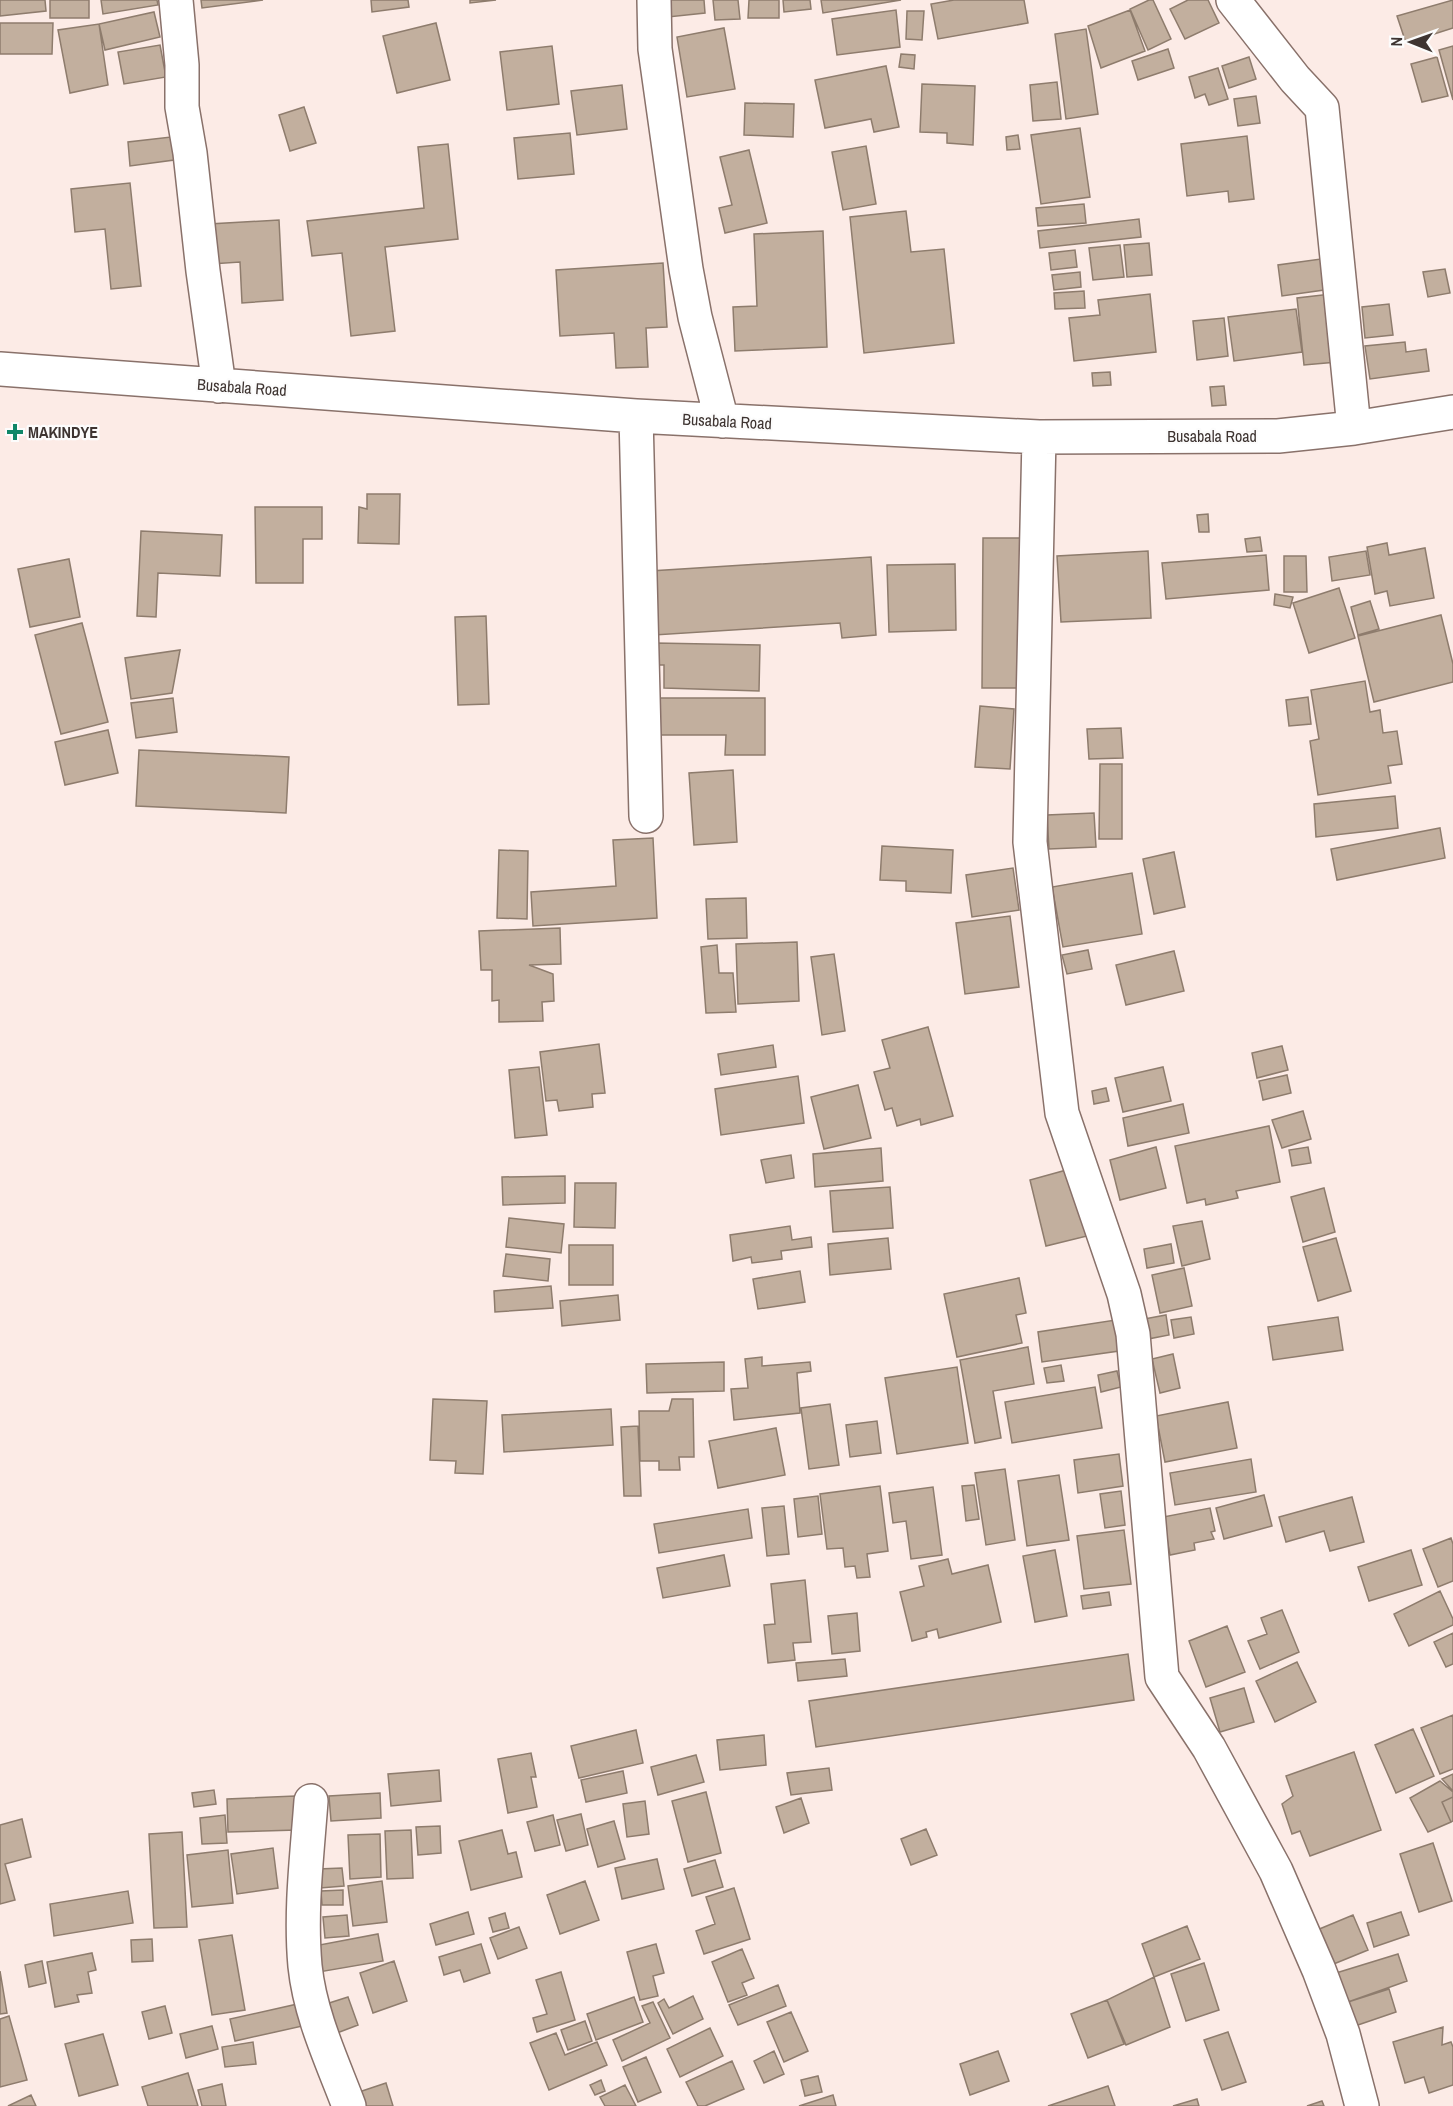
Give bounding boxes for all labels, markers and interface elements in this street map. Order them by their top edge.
north arrow [1381,12,1441,72]
text: N [1385,37,1407,47]
street label: Busabala Road [196,373,288,401]
street label: Busabala Road [682,408,772,434]
place label: MAKINDYE [28,421,98,443]
marker: MAKINDYE [6,423,24,441]
street label: Busabala Road [1167,425,1257,447]

